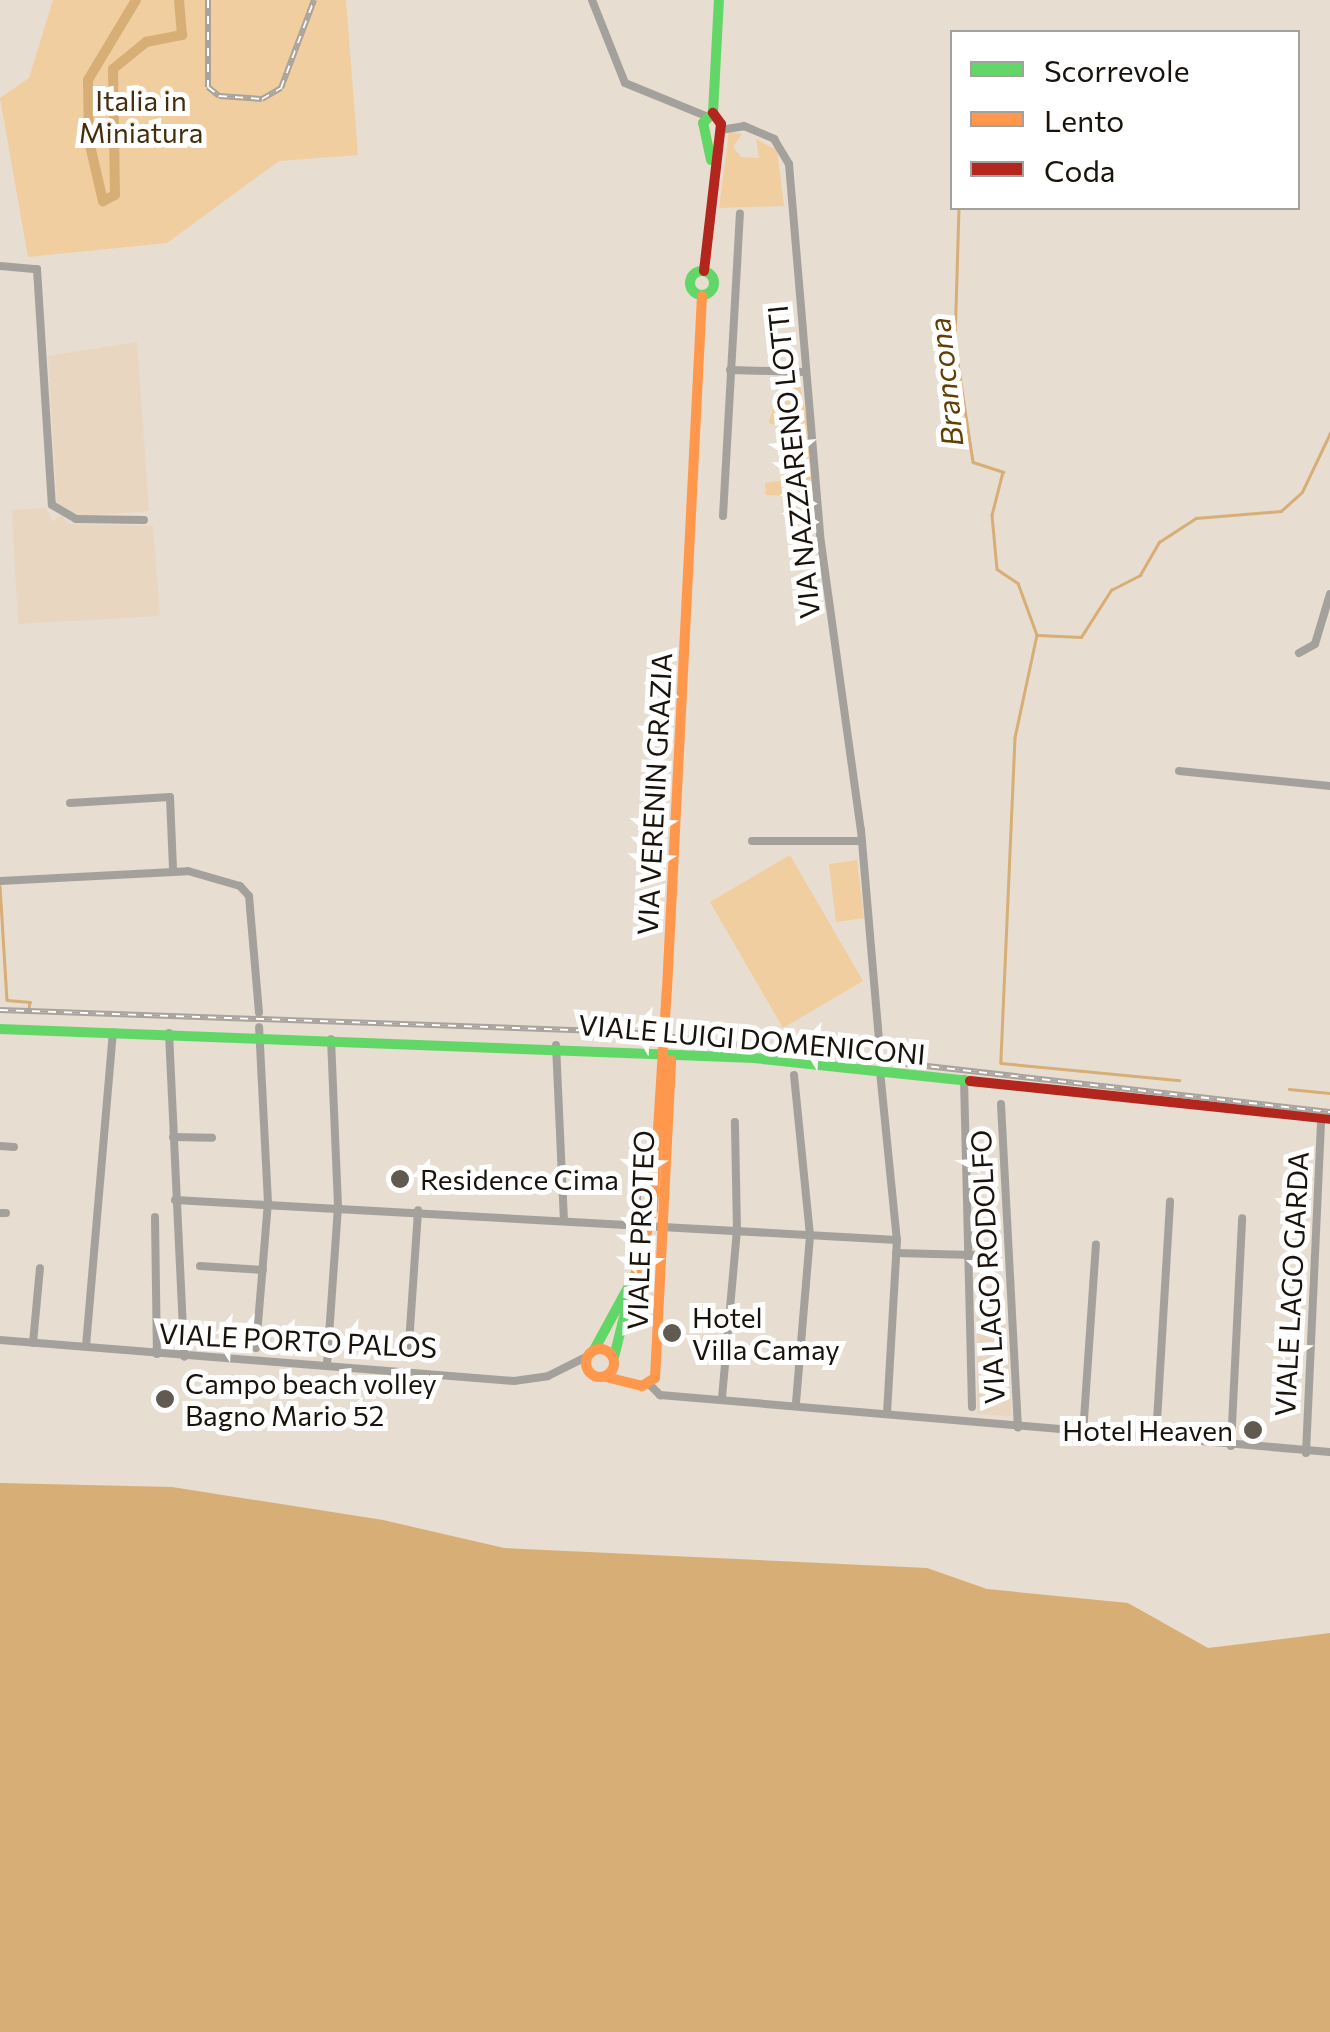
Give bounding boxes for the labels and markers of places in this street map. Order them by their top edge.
place label: Residence Cima [420,1162,619,1196]
marker: Residence Cima [389,1168,411,1190]
place label: Hotel Villa Camay [692,1300,840,1366]
marker: Hotel Villa Camay [661,1322,683,1344]
place label: Campo beach volley Bagno Mario 52 [185,1366,437,1432]
marker: Campo beach volley Bagno Mario 52 [154,1388,176,1410]
place label: Hotel Heaven [1062,1413,1233,1447]
marker: Hotel Heaven [1242,1419,1264,1441]

